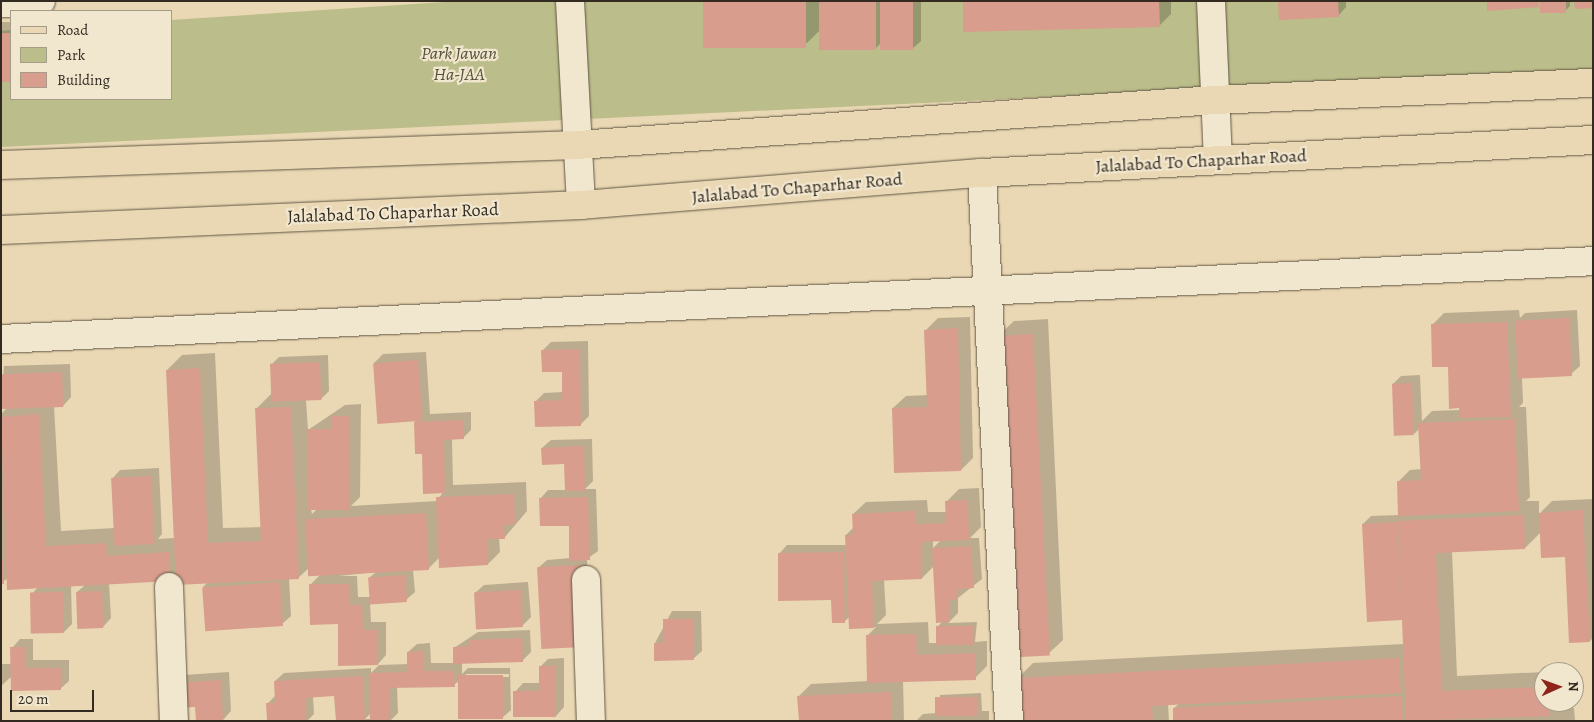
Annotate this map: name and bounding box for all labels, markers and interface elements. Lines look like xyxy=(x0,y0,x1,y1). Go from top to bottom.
legend xyxy=(10,10,172,100)
text: Road xyxy=(57,20,88,40)
park label: Park Jawan Ha-JAA xyxy=(421,43,497,86)
text: Park xyxy=(57,45,85,65)
text: Building xyxy=(57,70,110,90)
street label: Jalalabad To Chaparhar Road xyxy=(1095,145,1307,177)
street label: Jalalabad To Chaparhar Road xyxy=(691,168,903,208)
street label: Jalalabad To Chaparhar Road xyxy=(287,199,499,227)
north arrow xyxy=(1534,662,1584,712)
scale bar xyxy=(12,680,96,712)
text: N xyxy=(1564,681,1583,692)
text: 20 m xyxy=(18,689,49,709)

